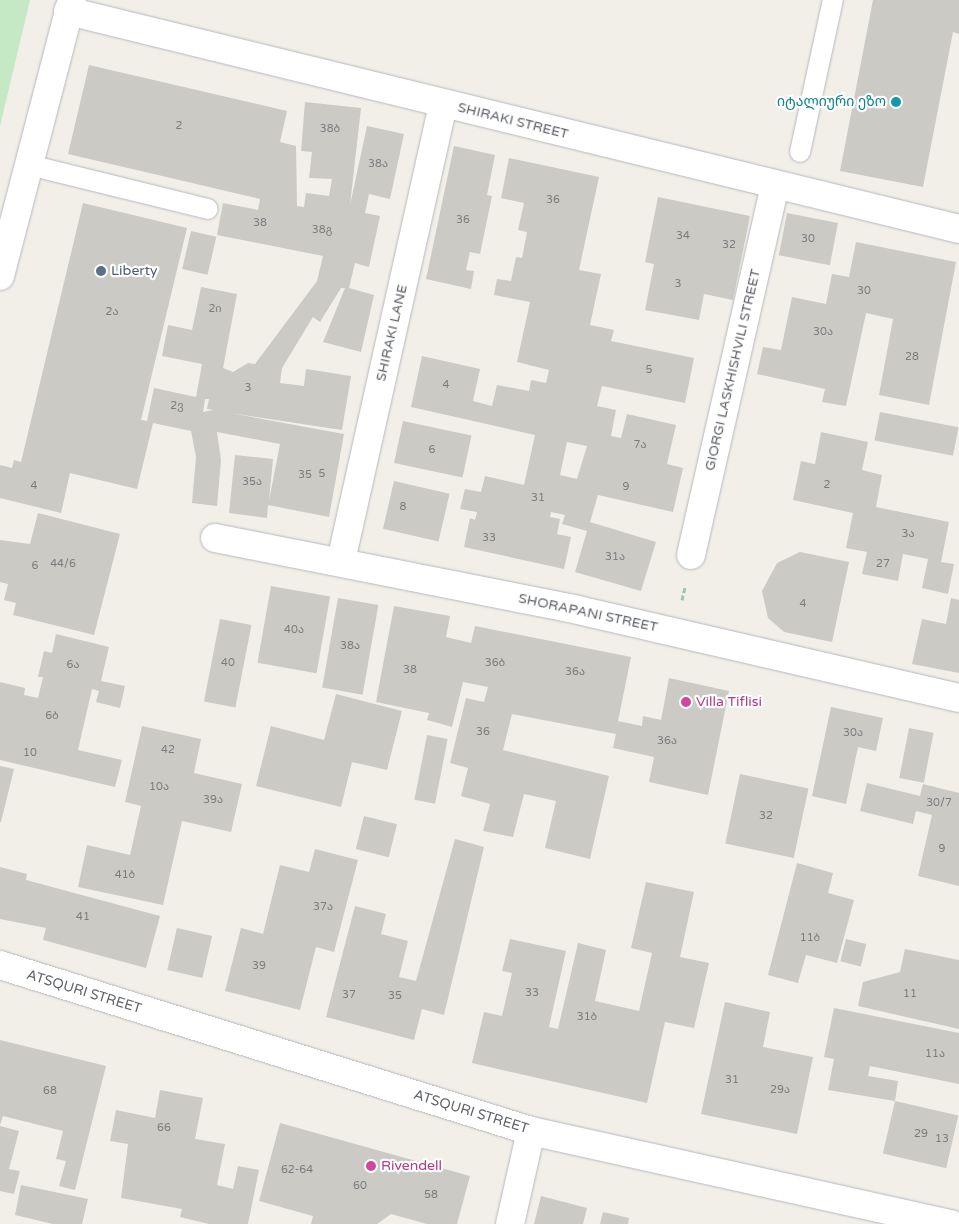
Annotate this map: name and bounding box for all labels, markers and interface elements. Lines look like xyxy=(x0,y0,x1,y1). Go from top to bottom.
place label: იტალიური ეზო xyxy=(777,94,886,110)
marker: იტალიური ეზო xyxy=(890,96,902,108)
street label: SHIRAKI STREET xyxy=(456,99,570,143)
house number: 2 xyxy=(176,119,182,133)
house number: 38ბ xyxy=(320,122,340,136)
house number: 38ა xyxy=(368,157,388,171)
house number: 36 xyxy=(546,193,560,207)
house number: 36 xyxy=(456,213,470,227)
house number: 38 xyxy=(253,216,267,230)
house number: 38გ xyxy=(312,223,332,237)
house number: 34 xyxy=(676,229,690,243)
house number: 30 xyxy=(801,232,815,246)
house number: 32 xyxy=(722,238,736,252)
place label: Liberty xyxy=(111,263,157,279)
marker: Liberty xyxy=(95,265,107,277)
street label: GIORGI LASKHISHVILI STREET xyxy=(702,267,764,473)
house number: 3 xyxy=(675,277,681,291)
street label: SHIRAKI LANE xyxy=(373,283,411,383)
house number: 30 xyxy=(857,284,871,298)
house number: 2ი xyxy=(208,302,222,316)
house number: 2ა xyxy=(106,305,118,319)
house number: 30ა xyxy=(813,325,833,339)
house number: 28 xyxy=(905,350,919,364)
house number: 5 xyxy=(646,363,652,377)
house number: 4 xyxy=(443,378,449,392)
house number: 3 xyxy=(245,381,251,395)
house number: 2ვ xyxy=(170,399,184,413)
house number: 7ა xyxy=(634,438,646,452)
house number: 6 xyxy=(429,443,435,457)
house number: 5 xyxy=(319,467,325,481)
house number: 35 xyxy=(298,468,312,482)
house number: 35ა xyxy=(242,475,262,489)
house number: 2 xyxy=(824,478,830,492)
house number: 4 xyxy=(31,479,37,493)
house number: 9 xyxy=(623,480,629,494)
house number: 31 xyxy=(531,491,545,505)
house number: 8 xyxy=(400,500,406,514)
house number: 3ა xyxy=(902,527,914,541)
house number: 33 xyxy=(482,531,496,545)
house number: 31ა xyxy=(605,550,625,564)
house number: 44/6 xyxy=(50,557,76,571)
house number: 27 xyxy=(876,557,890,571)
house number: 6 xyxy=(32,559,38,573)
street label: SHORAPANI STREET xyxy=(517,590,659,636)
house number: 4 xyxy=(800,597,806,611)
house number: 40ა xyxy=(284,623,304,637)
house number: 38ა xyxy=(340,639,360,653)
house number: 40 xyxy=(221,656,235,670)
house number: 36ბ xyxy=(485,656,505,670)
house number: 6ა xyxy=(67,658,79,672)
house number: 38 xyxy=(403,663,417,677)
house number: 36ა xyxy=(565,665,585,679)
place label: Villa Tiflisi xyxy=(696,694,762,710)
marker: Villa Tiflisi xyxy=(680,696,692,708)
house number: 6ბ xyxy=(45,709,59,723)
house number: 36 xyxy=(476,725,490,739)
house number: 30ა xyxy=(843,726,863,740)
house number: 36ა xyxy=(657,734,677,748)
house number: 42 xyxy=(161,743,175,757)
house number: 10 xyxy=(23,746,37,760)
house number: 10ა xyxy=(149,780,169,794)
house number: 39ა xyxy=(203,793,223,807)
house number: 30/7 xyxy=(926,796,952,810)
house number: 32 xyxy=(759,809,773,823)
house number: 9 xyxy=(939,842,945,856)
house number: 41ბ xyxy=(115,868,135,882)
house number: 37ა xyxy=(313,900,333,914)
house number: 41 xyxy=(76,910,90,924)
house number: 11ბ xyxy=(800,931,820,945)
house number: 39 xyxy=(252,959,266,973)
street label: ATSQURI STREET xyxy=(25,967,143,1017)
house number: 33 xyxy=(525,986,539,1000)
house number: 11 xyxy=(903,987,917,1001)
house number: 37 xyxy=(342,988,356,1002)
house number: 35 xyxy=(388,989,402,1003)
house number: 31ბ xyxy=(577,1010,597,1024)
house number: 11ა xyxy=(925,1047,945,1061)
house number: 31 xyxy=(725,1073,739,1087)
house number: 29ა xyxy=(770,1083,790,1097)
house number: 68 xyxy=(43,1084,57,1098)
street label: ATSQURI STREET xyxy=(412,1087,530,1137)
house number: 66 xyxy=(157,1121,171,1135)
house number: 29 xyxy=(914,1127,928,1141)
house number: 13 xyxy=(935,1132,949,1146)
place label: Rivendell xyxy=(381,1158,442,1174)
marker: Rivendell xyxy=(365,1160,377,1172)
house number: 62-64 xyxy=(281,1163,313,1177)
house number: 60 xyxy=(353,1179,367,1193)
house number: 58 xyxy=(424,1188,438,1202)

